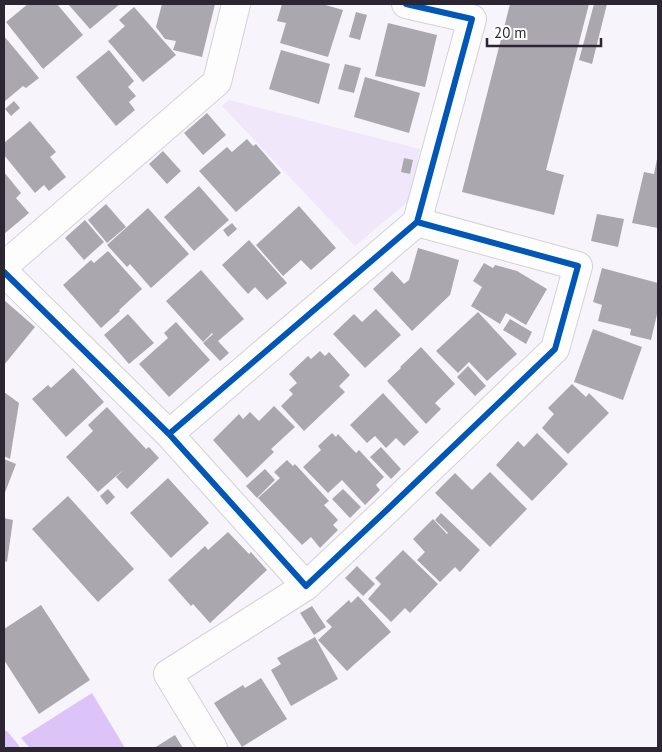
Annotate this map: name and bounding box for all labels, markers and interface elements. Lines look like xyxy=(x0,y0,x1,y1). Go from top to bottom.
scale bar xyxy=(487,15,601,47)
text: 20 m xyxy=(494,23,527,42)

